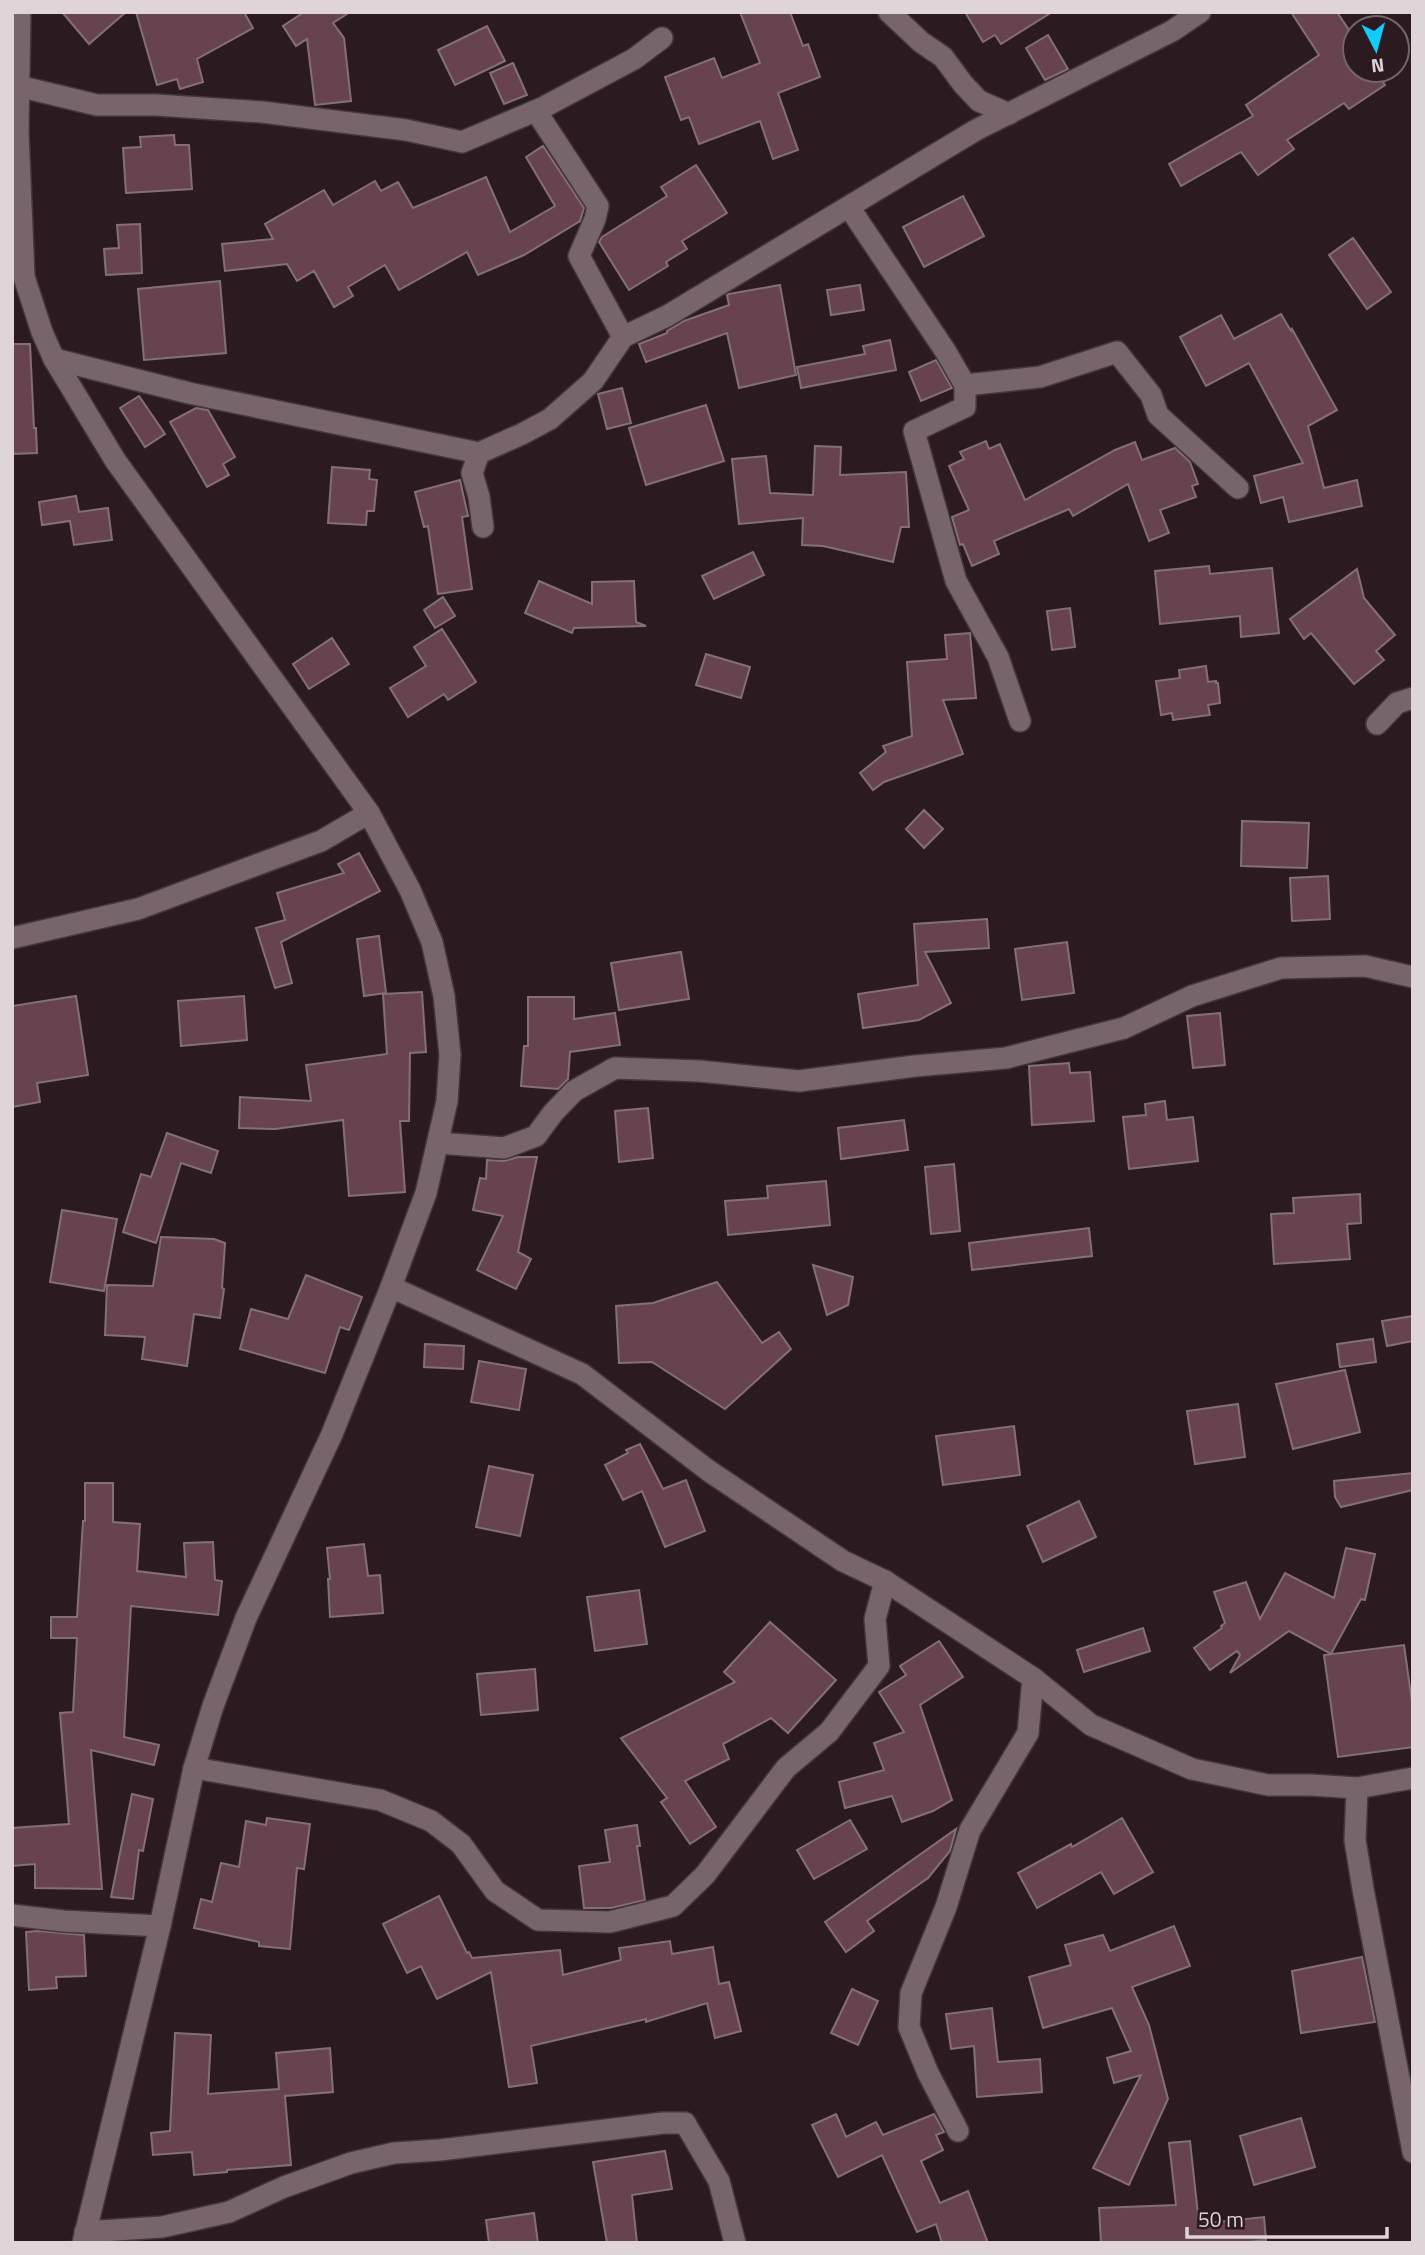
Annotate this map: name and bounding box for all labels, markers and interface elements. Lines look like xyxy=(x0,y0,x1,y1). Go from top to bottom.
north arrow xyxy=(1341,14,1411,84)
text: N xyxy=(1370,51,1386,82)
scale bar xyxy=(1187,2196,1386,2240)
text: 50 m xyxy=(1198,2203,1244,2235)

